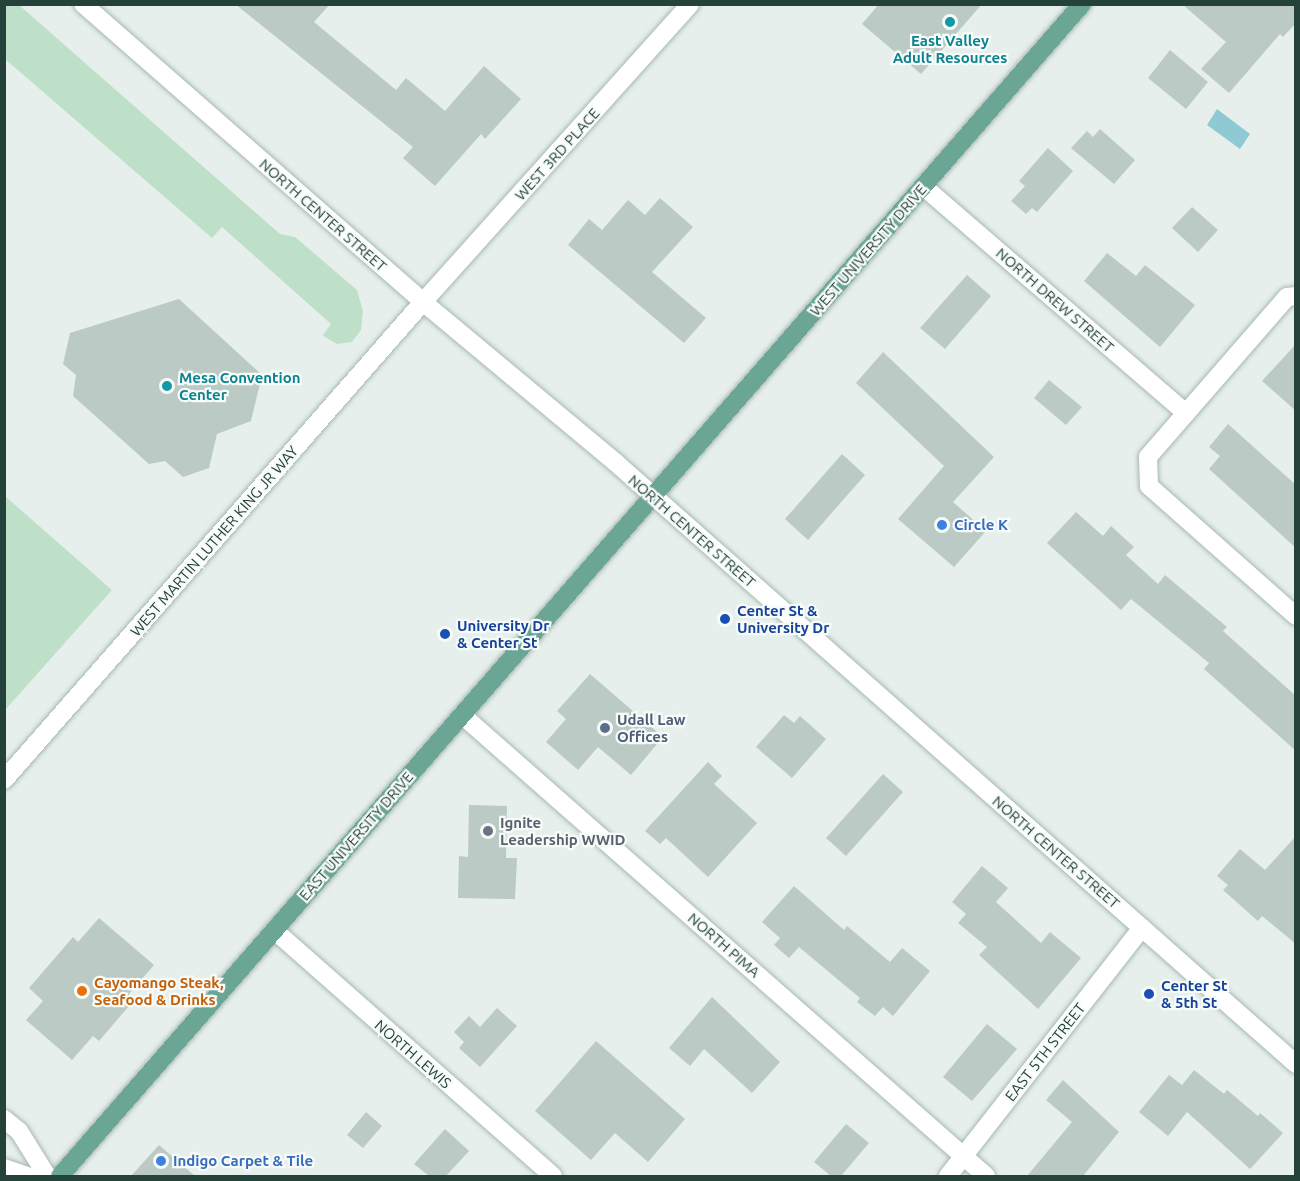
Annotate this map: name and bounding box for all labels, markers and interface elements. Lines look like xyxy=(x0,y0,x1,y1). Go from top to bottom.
marker: East Valley Adult Resources xyxy=(943,15,957,29)
place label: East Valley Adult Resources xyxy=(893,31,1007,66)
street label: WEST 3RD PLACE xyxy=(511,104,603,204)
street label: NORTH CENTER STREET xyxy=(256,155,390,275)
street label: WEST UNIVERSITY DRIVE xyxy=(806,181,930,319)
street label: NORTH DREW STREET xyxy=(992,244,1118,356)
place label: Mesa Convention Center xyxy=(179,368,301,403)
marker: Mesa Convention Center xyxy=(160,379,174,393)
street label: WEST MARTIN LUTHER KING JR WAY xyxy=(126,442,302,640)
street label: NORTH CENTER STREET xyxy=(625,471,759,591)
place label: Circle K xyxy=(954,516,1008,534)
marker: Circle K xyxy=(935,518,949,532)
place label: Center St & University Dr xyxy=(737,601,829,636)
marker: Center St & University Dr xyxy=(718,612,732,626)
place label: University Dr & Center St xyxy=(457,616,549,651)
marker: University Dr & Center St xyxy=(438,627,452,641)
place label: Udall Law Offices xyxy=(617,710,685,745)
marker: Udall Law Offices xyxy=(598,721,612,735)
street label: EAST UNIVERSITY DRIVE xyxy=(295,768,417,904)
street label: NORTH CENTER STREET xyxy=(989,792,1123,912)
place label: Ignite Leadership WWID xyxy=(500,813,625,848)
marker: Ignite Leadership WWID xyxy=(481,824,495,838)
street label: NORTH PIMA xyxy=(684,909,764,981)
place label: Cayomango Steak, Seafood & Drinks xyxy=(94,973,224,1008)
place label: Center St & 5th St xyxy=(1161,976,1227,1011)
marker: Cayomango Steak, Seafood & Drinks xyxy=(75,984,89,998)
marker: Center St & 5th St xyxy=(1142,987,1156,1001)
street label: EAST 5TH STREET xyxy=(1001,999,1089,1105)
street label: NORTH LEWIS xyxy=(371,1016,455,1092)
place label: Indigo Carpet & Tile xyxy=(173,1152,313,1170)
marker: Indigo Carpet & Tile xyxy=(154,1154,168,1168)

